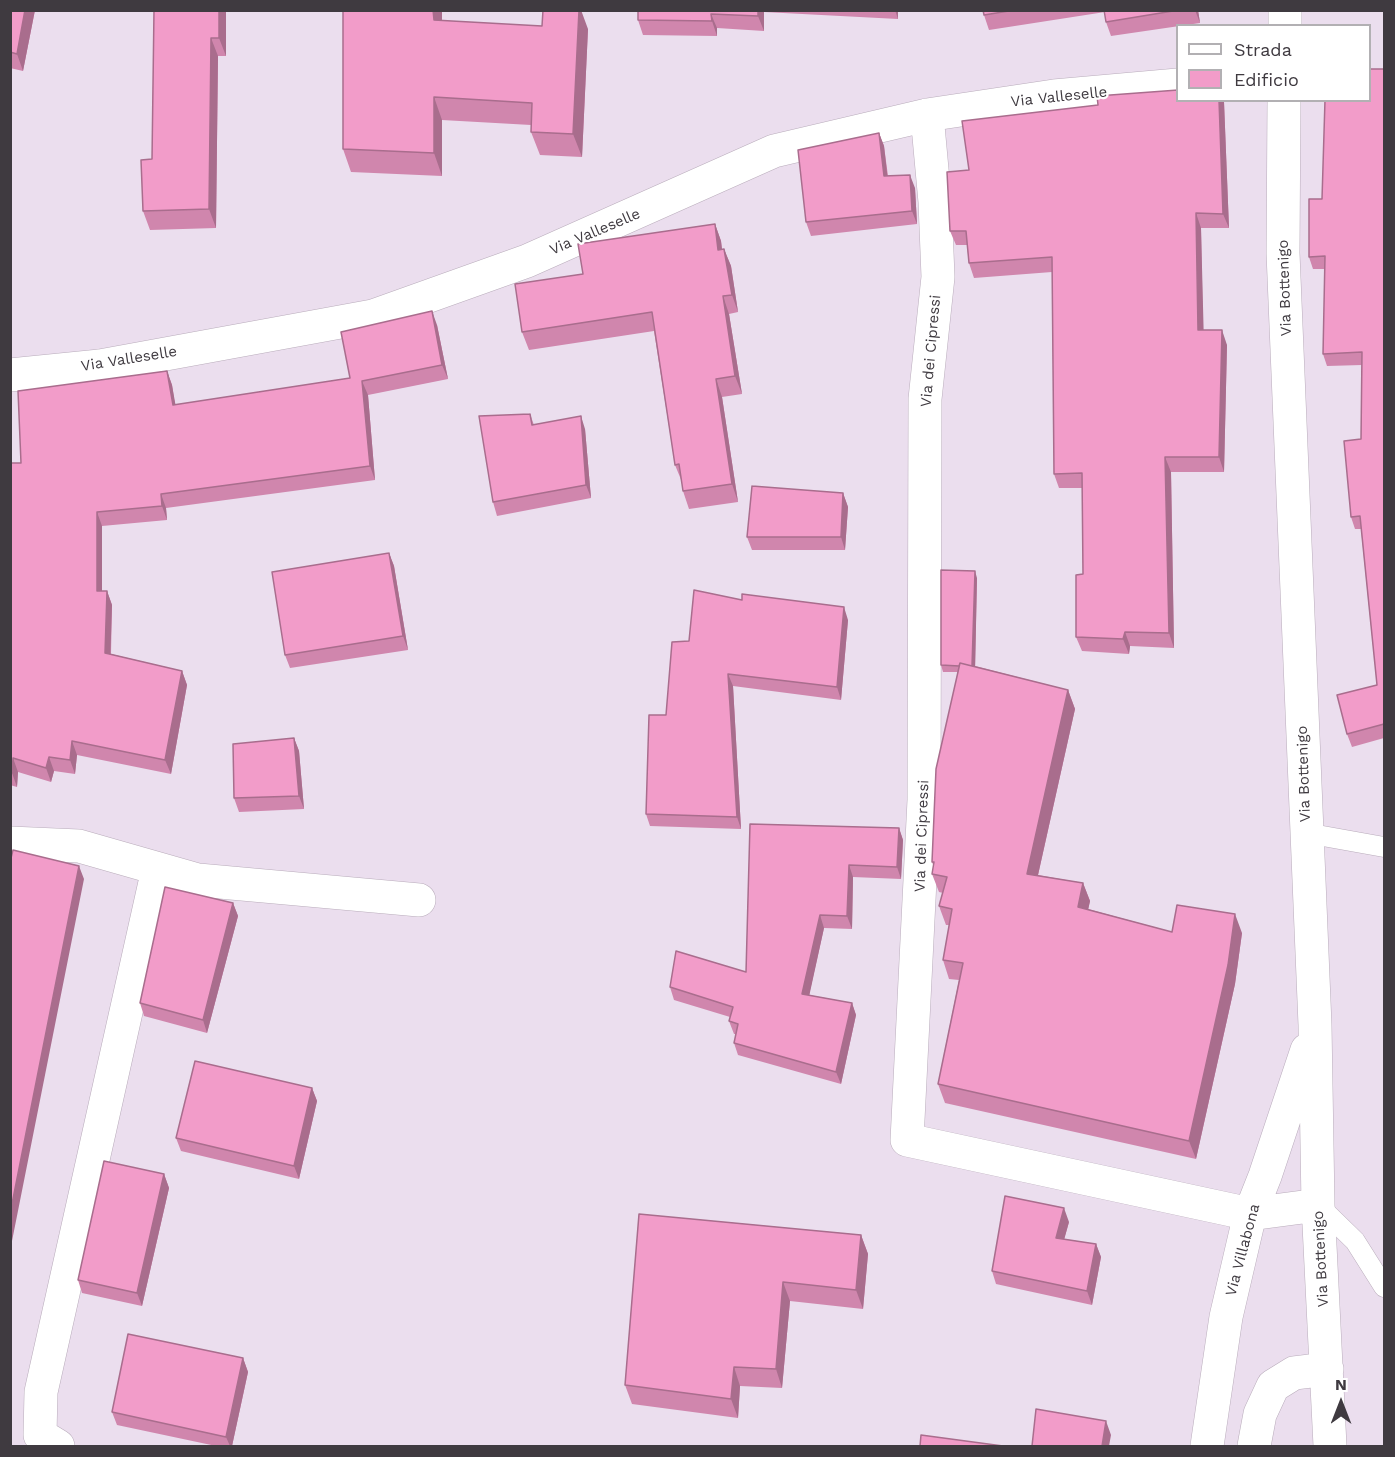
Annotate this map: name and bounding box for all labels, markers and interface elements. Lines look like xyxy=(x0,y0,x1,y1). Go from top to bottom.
legend xyxy=(1176,24,1371,102)
text: Strada xyxy=(1234,39,1292,60)
text: Edificio xyxy=(1234,69,1299,90)
street label: Via Valleselle xyxy=(1010,83,1108,111)
street label: Via Valleselle xyxy=(547,205,643,259)
street label: Via Bottenigo xyxy=(1274,239,1296,337)
street label: Via dei Cipressi xyxy=(917,294,945,408)
street label: Via Valleselle xyxy=(80,343,178,375)
street label: Via Bottenigo xyxy=(1293,725,1315,823)
street label: Via dei Cipressi xyxy=(911,779,933,893)
street label: Via Villabona xyxy=(1222,1202,1264,1298)
street label: Via Bottenigo xyxy=(1309,1210,1333,1308)
north arrow xyxy=(1311,1373,1371,1433)
text: N xyxy=(1335,1375,1347,1394)

